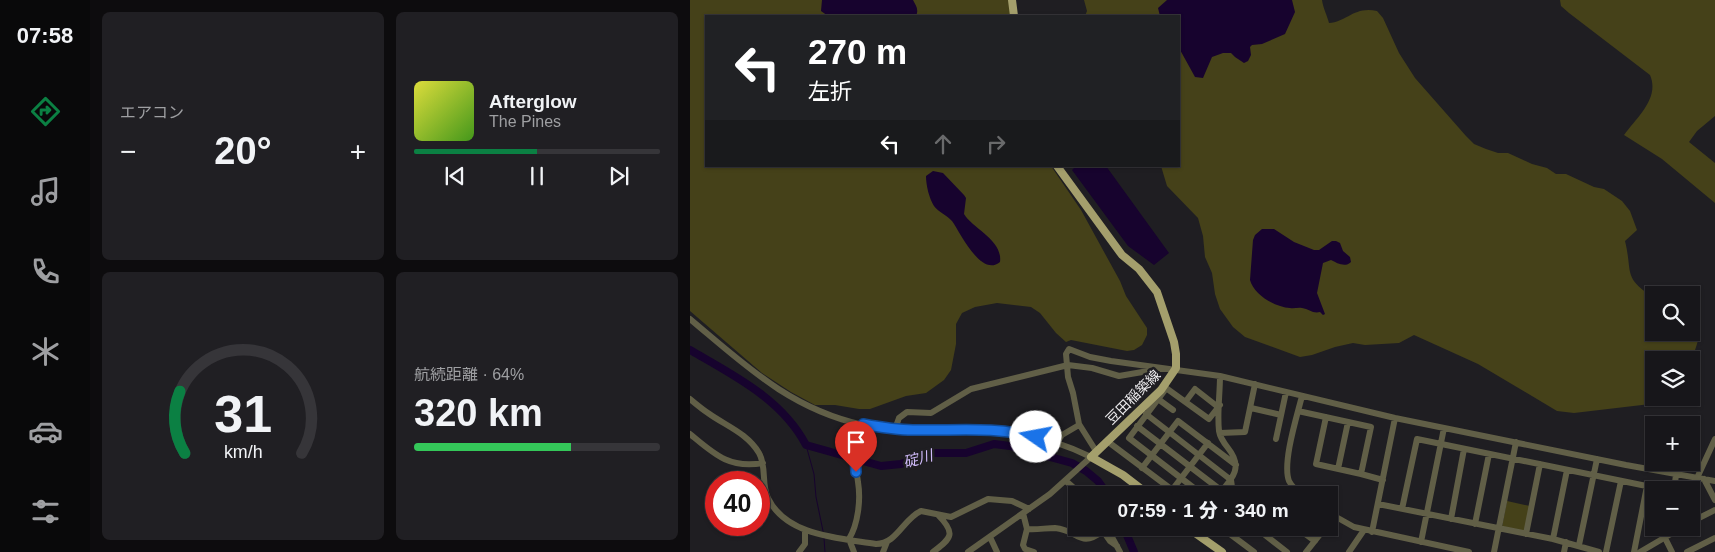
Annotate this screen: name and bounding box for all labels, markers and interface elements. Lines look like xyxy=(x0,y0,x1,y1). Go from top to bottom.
text: 07:58 xyxy=(17,23,73,48)
text: 270 m xyxy=(808,32,907,71)
icon: left xyxy=(725,35,790,100)
text: 左折 xyxy=(808,79,852,104)
text: Afterglow xyxy=(489,91,577,112)
icon: directions xyxy=(28,94,63,129)
text: エアコン xyxy=(120,104,184,121)
text: The Pines xyxy=(489,113,561,130)
text: 20° xyxy=(214,130,272,172)
icon: left xyxy=(876,130,904,158)
icon: ahead xyxy=(929,130,957,158)
icon: right xyxy=(982,130,1010,158)
text: − xyxy=(120,136,136,167)
text: + xyxy=(350,136,366,167)
icon: previous xyxy=(441,162,469,190)
icon: pause xyxy=(523,162,551,190)
icon: next xyxy=(605,162,633,190)
icon: music xyxy=(28,174,63,209)
icon: phone xyxy=(28,254,63,289)
map controls xyxy=(1645,286,1700,536)
button: search xyxy=(1645,286,1700,341)
icon: climate xyxy=(28,334,63,369)
button: layers xyxy=(1645,351,1700,406)
text: 航続距離 · 64% xyxy=(414,366,524,383)
street label: 豆田稲築線 xyxy=(1103,367,1163,427)
text: 31 xyxy=(214,385,272,443)
text: 320 km xyxy=(414,392,543,434)
position arrow xyxy=(1009,410,1061,462)
icon: car xyxy=(28,414,63,449)
button: + xyxy=(1645,416,1700,471)
pin xyxy=(835,421,877,472)
icon: arrive xyxy=(842,428,870,456)
text: km/h xyxy=(224,442,262,462)
water label: 碇川 xyxy=(901,446,936,471)
speed limit sign: 40 xyxy=(705,471,770,536)
button: − xyxy=(1645,481,1700,536)
icon: filters xyxy=(28,494,63,529)
text: 07:59 · 1 分 · 340 m xyxy=(1117,500,1289,521)

